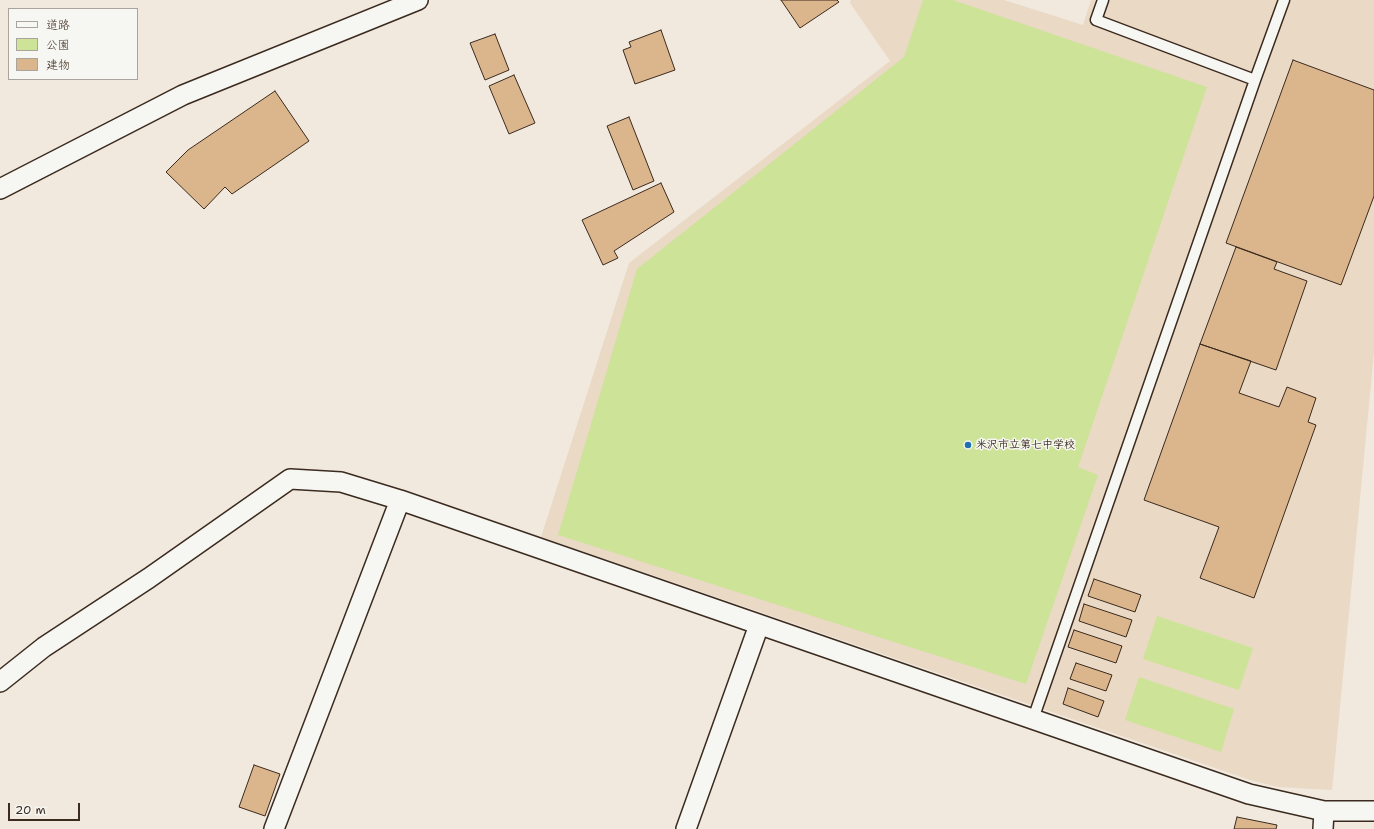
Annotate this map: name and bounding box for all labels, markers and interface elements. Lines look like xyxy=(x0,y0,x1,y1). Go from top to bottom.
legend xyxy=(8,8,138,80)
text: 道路 xyxy=(46,17,70,33)
text: 公園 xyxy=(46,37,70,53)
text: 建物 xyxy=(46,57,70,73)
place label: 米沢市立第七中学校 xyxy=(976,438,1075,452)
marker: 米沢市立第七中学校 xyxy=(963,440,973,450)
scale bar xyxy=(10,795,82,821)
text: 20 m xyxy=(15,802,46,818)

